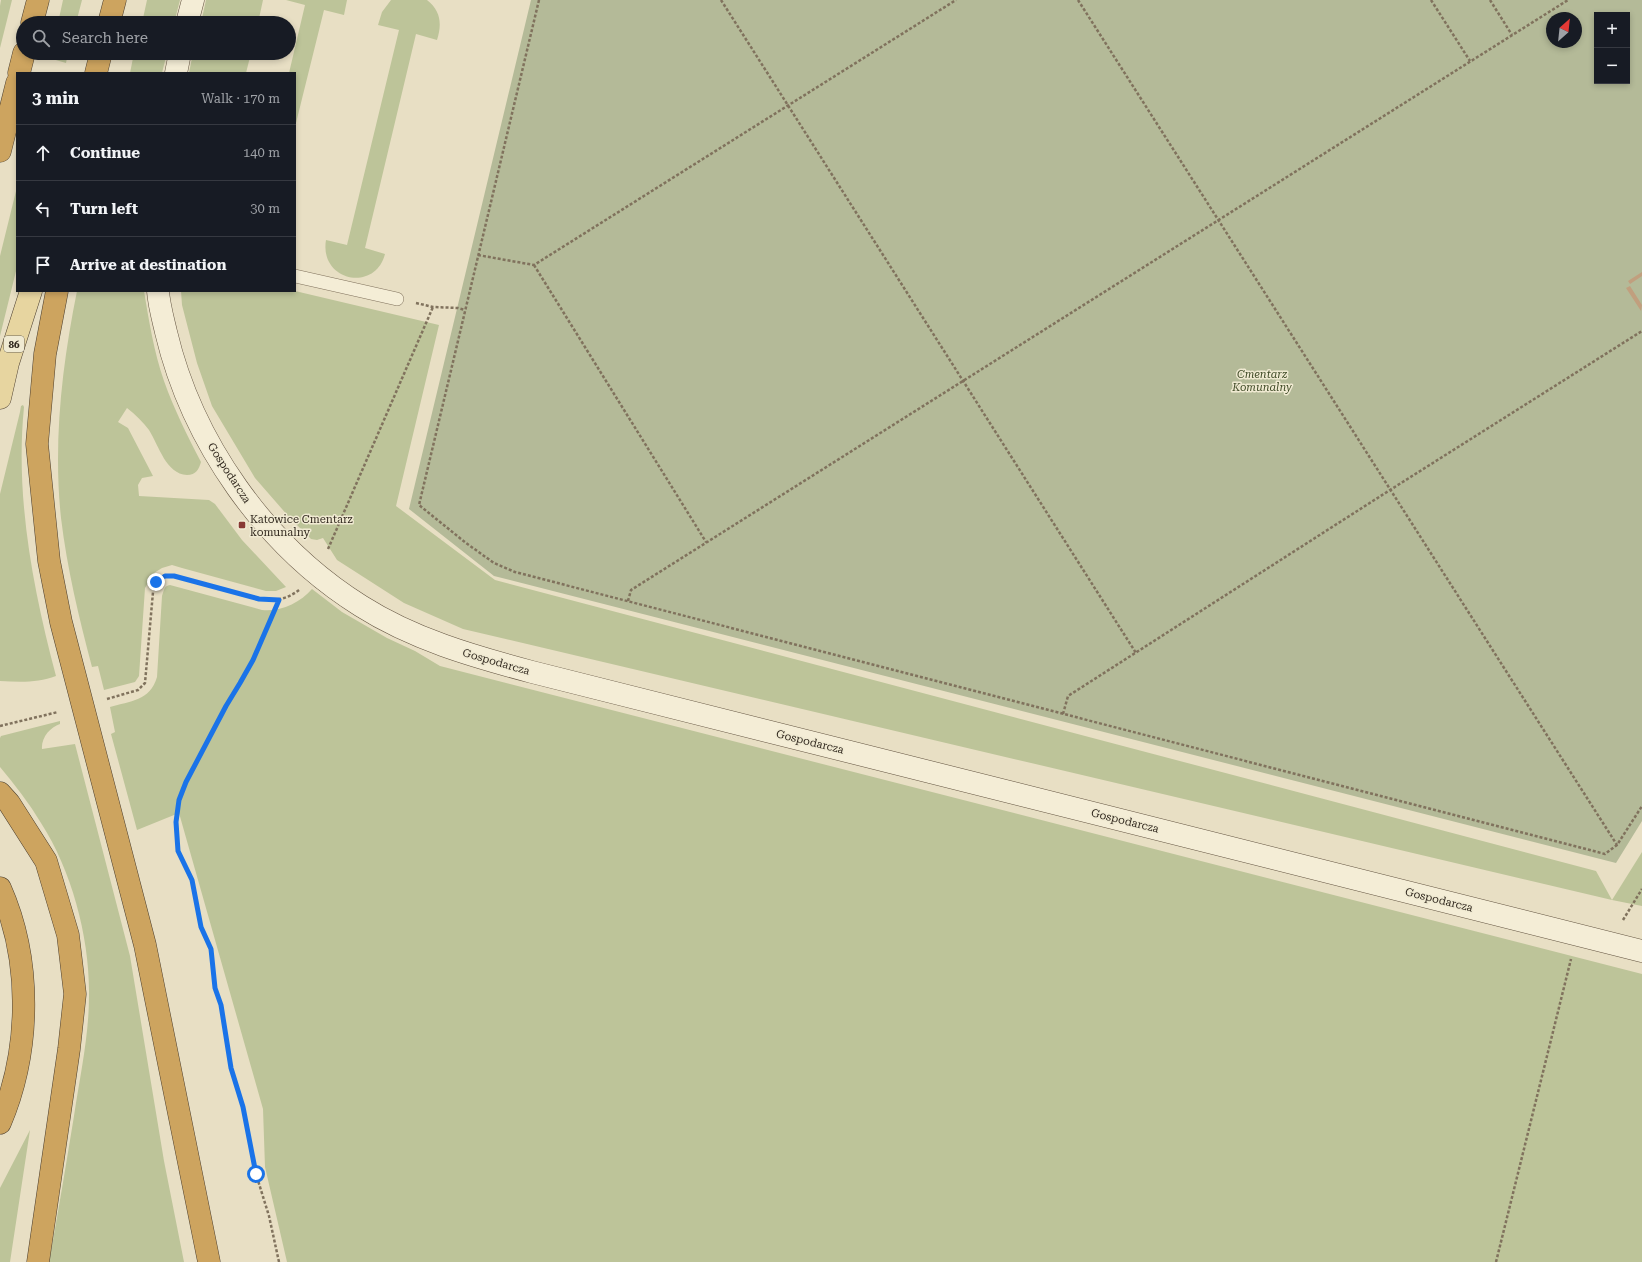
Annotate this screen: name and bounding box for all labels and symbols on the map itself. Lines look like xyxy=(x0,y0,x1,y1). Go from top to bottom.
north arrow xyxy=(1546,12,1582,48)
road number: 86 xyxy=(4,336,24,352)
park label: Cmentarz Komunalny xyxy=(1231,368,1292,394)
street label: Gospodarcza xyxy=(205,440,253,506)
place label: Katowice Cmentarz komunalny xyxy=(250,513,353,539)
marker: Katowice Cmentarz komunalny xyxy=(237,520,247,530)
route end xyxy=(147,573,165,591)
street label: Gospodarcza xyxy=(461,646,531,678)
street label: Gospodarcza xyxy=(775,727,845,757)
street label: Gospodarcza xyxy=(1090,806,1160,836)
street label: Gospodarcza xyxy=(1404,885,1474,915)
route start xyxy=(247,1165,265,1183)

